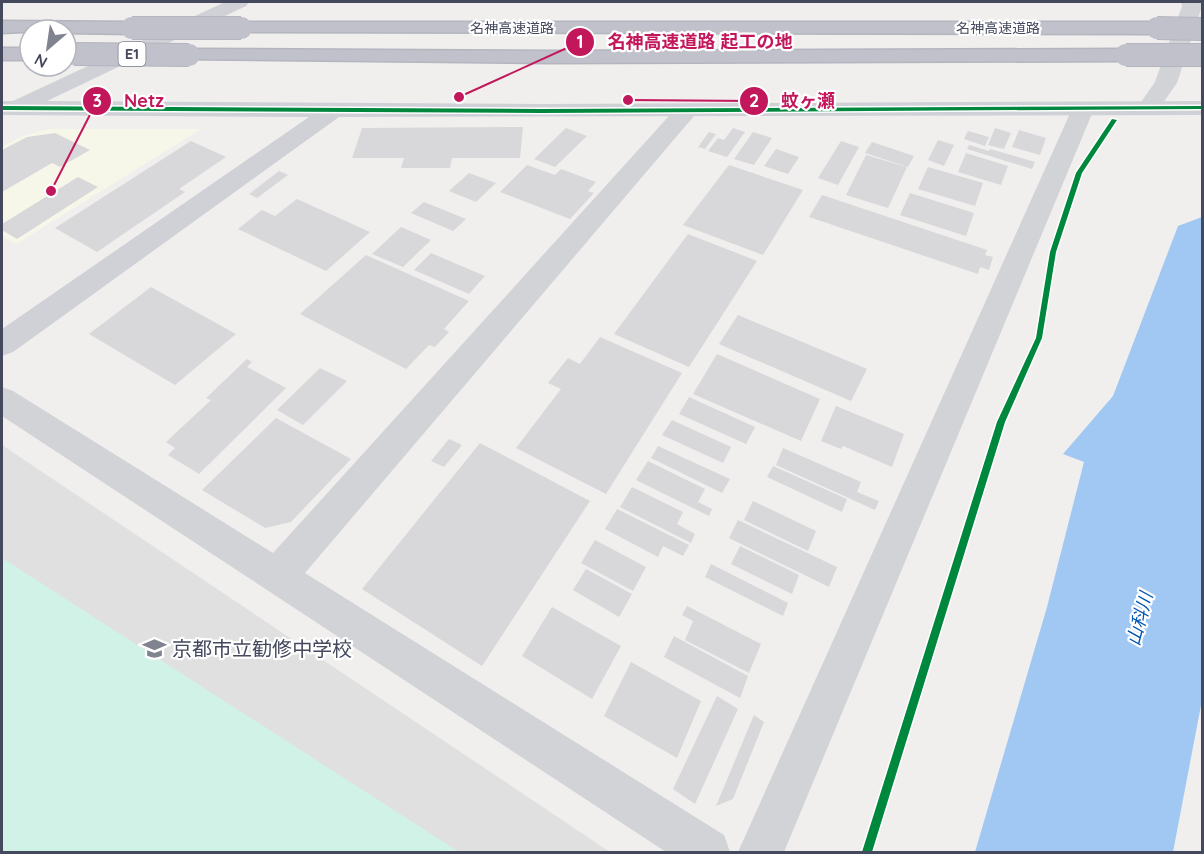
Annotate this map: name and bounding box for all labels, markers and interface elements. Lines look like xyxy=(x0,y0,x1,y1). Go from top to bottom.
north arrow xyxy=(18,18,78,78)
street label: 名神高速道路 xyxy=(470,19,554,37)
street label: 名神高速道路 xyxy=(956,19,1040,37)
callout: 名神高速道路 起工の地 xyxy=(565,24,804,60)
text: 1 xyxy=(576,30,584,53)
text: 名神高速道路 起工の地 xyxy=(607,30,793,53)
road number: E1 xyxy=(118,42,146,66)
text: N xyxy=(31,50,51,73)
callout: Netz xyxy=(82,83,176,119)
callout: 蚊ヶ瀬 xyxy=(739,83,847,119)
text: 3 xyxy=(92,89,102,112)
text: Netz xyxy=(124,89,164,112)
text: 2 xyxy=(749,89,759,112)
text: 蚊ヶ瀬 xyxy=(781,89,835,112)
water label: 山科川 xyxy=(1121,588,1158,648)
school or university icon: 京都市立勧修中学校 xyxy=(141,636,167,662)
place label: 京都市立勧修中学校 xyxy=(172,636,352,661)

